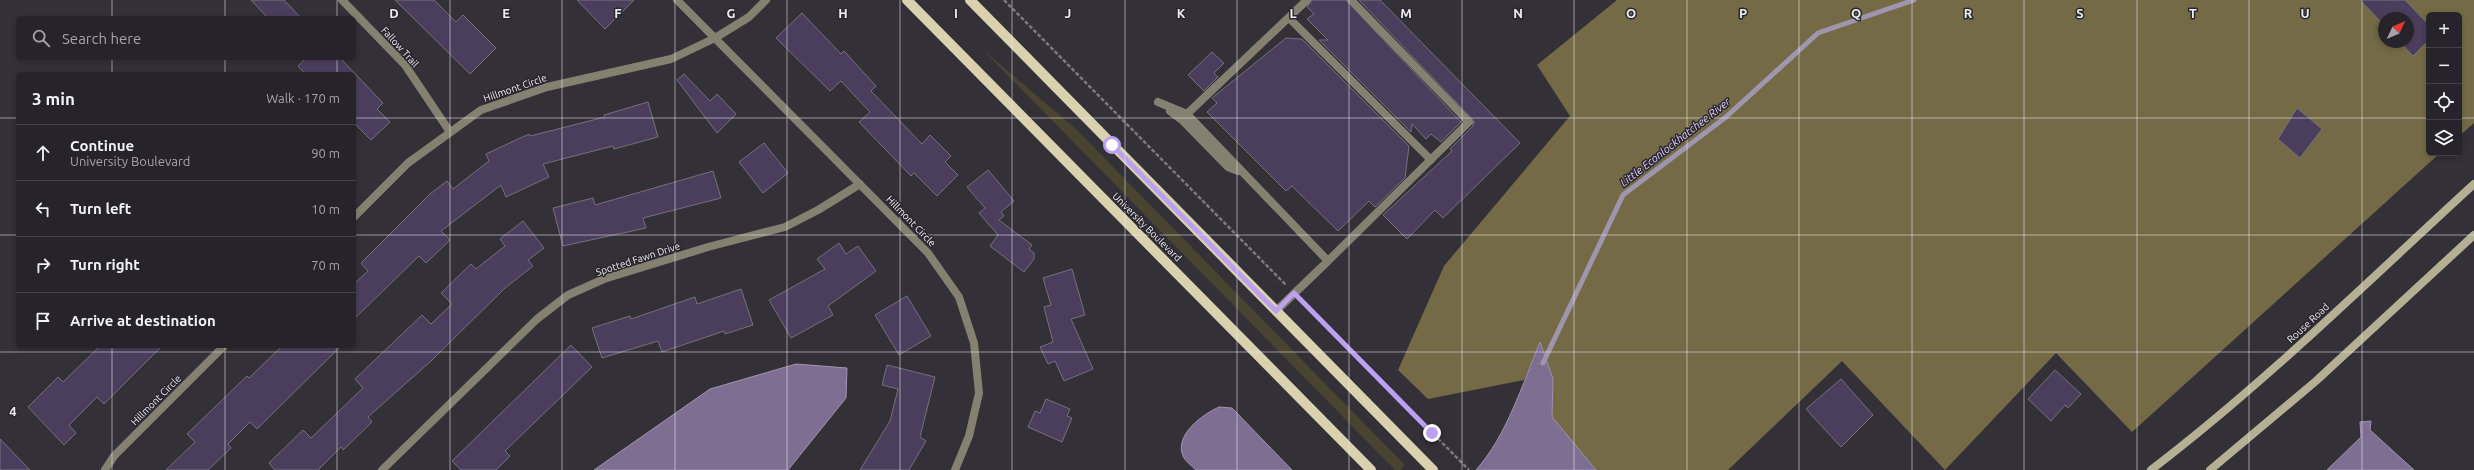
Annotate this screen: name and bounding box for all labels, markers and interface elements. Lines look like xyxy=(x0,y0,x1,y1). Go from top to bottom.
text: D xyxy=(389,6,399,20)
text: E xyxy=(502,6,510,20)
text: F xyxy=(614,6,622,20)
text: G xyxy=(727,6,736,20)
text: H xyxy=(838,6,848,20)
text: I xyxy=(954,6,958,20)
text: J xyxy=(1065,6,1071,20)
text: K xyxy=(1177,6,1186,20)
text: L xyxy=(1289,6,1297,20)
text: M xyxy=(1400,6,1412,20)
text: N xyxy=(1513,6,1523,20)
text: O xyxy=(1626,6,1636,20)
text: P xyxy=(1739,6,1747,20)
text: Q xyxy=(1851,6,1861,20)
text: R xyxy=(1964,6,1973,20)
text: S xyxy=(2076,6,2084,20)
text: T xyxy=(2189,6,2197,20)
text: U xyxy=(2300,6,2310,20)
north arrow xyxy=(2378,12,2414,48)
map controls xyxy=(2426,12,2462,156)
button: + xyxy=(2426,12,2462,48)
search box xyxy=(16,16,356,60)
street label: Fallow Trail xyxy=(379,25,421,70)
icon: search xyxy=(30,27,52,49)
text: Search here xyxy=(62,30,141,47)
button: − xyxy=(2426,48,2462,84)
street label: Hillmont Circle xyxy=(482,72,548,104)
button: locate xyxy=(2426,84,2462,120)
text: 3 min xyxy=(32,89,75,108)
text: Walk · 170 m xyxy=(266,91,340,105)
water label: Little Econlockhatchee River xyxy=(1618,95,1733,189)
button: layers xyxy=(2426,120,2462,156)
route start xyxy=(1103,136,1121,154)
text: Continue xyxy=(70,137,134,154)
icon: ahead xyxy=(32,142,54,164)
text: 90 m xyxy=(311,146,340,160)
text: University Boulevard xyxy=(70,154,190,168)
street label: University Boulevard xyxy=(1110,190,1184,264)
street label: Hillmont Circle xyxy=(884,193,938,249)
icon: left xyxy=(32,198,54,220)
text: Turn left xyxy=(70,200,131,217)
text: 10 m xyxy=(311,202,340,216)
street label: Spotted Fawn Drive xyxy=(595,240,681,278)
icon: right xyxy=(32,254,54,276)
text: Turn right xyxy=(70,256,140,273)
text: 70 m xyxy=(311,258,340,272)
street label: Rouse Road xyxy=(2285,301,2331,345)
icon: arrive xyxy=(32,310,54,332)
text: Arrive at destination xyxy=(70,312,216,329)
street label: Hillmont Circle xyxy=(129,373,183,427)
text: 4 xyxy=(9,404,17,418)
route end xyxy=(1423,424,1441,442)

